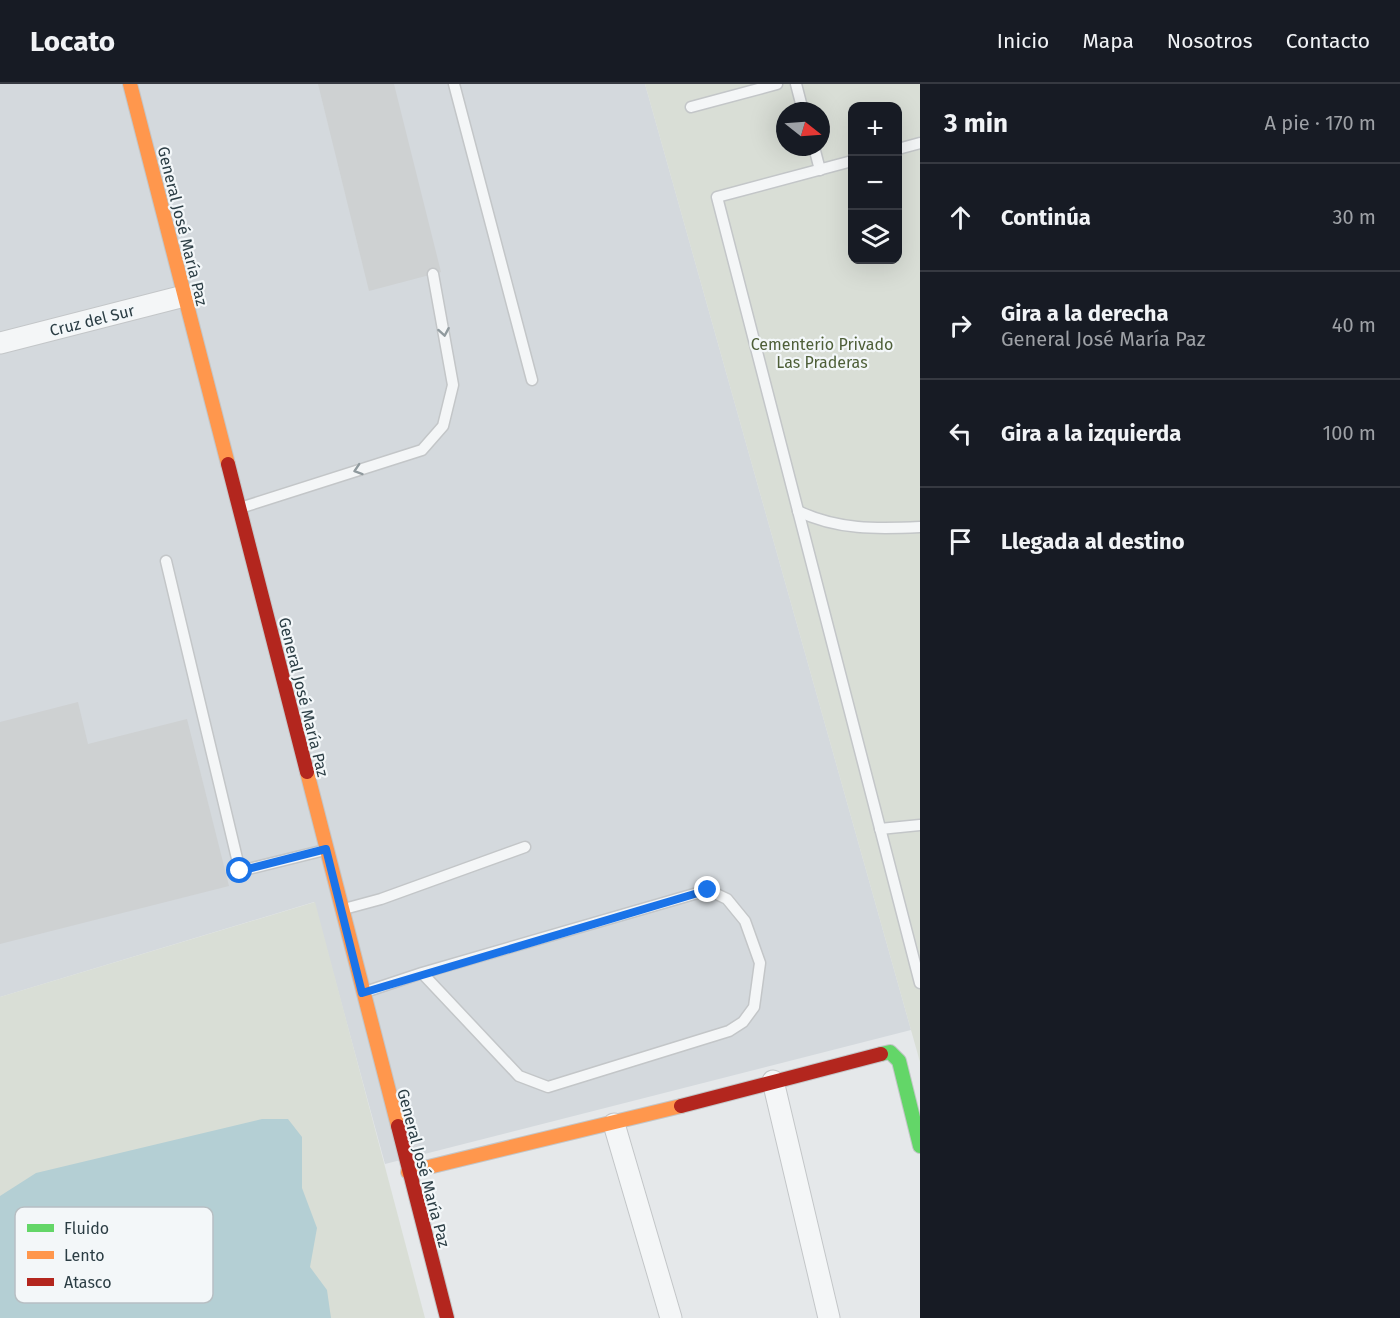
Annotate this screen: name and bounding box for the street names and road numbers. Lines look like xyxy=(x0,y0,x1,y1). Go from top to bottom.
street label: General José María Paz xyxy=(154,144,212,308)
street label: Cruz del Sur xyxy=(48,301,137,340)
street label: General José María Paz xyxy=(275,615,333,779)
street label: General José María Paz xyxy=(393,1087,454,1250)

